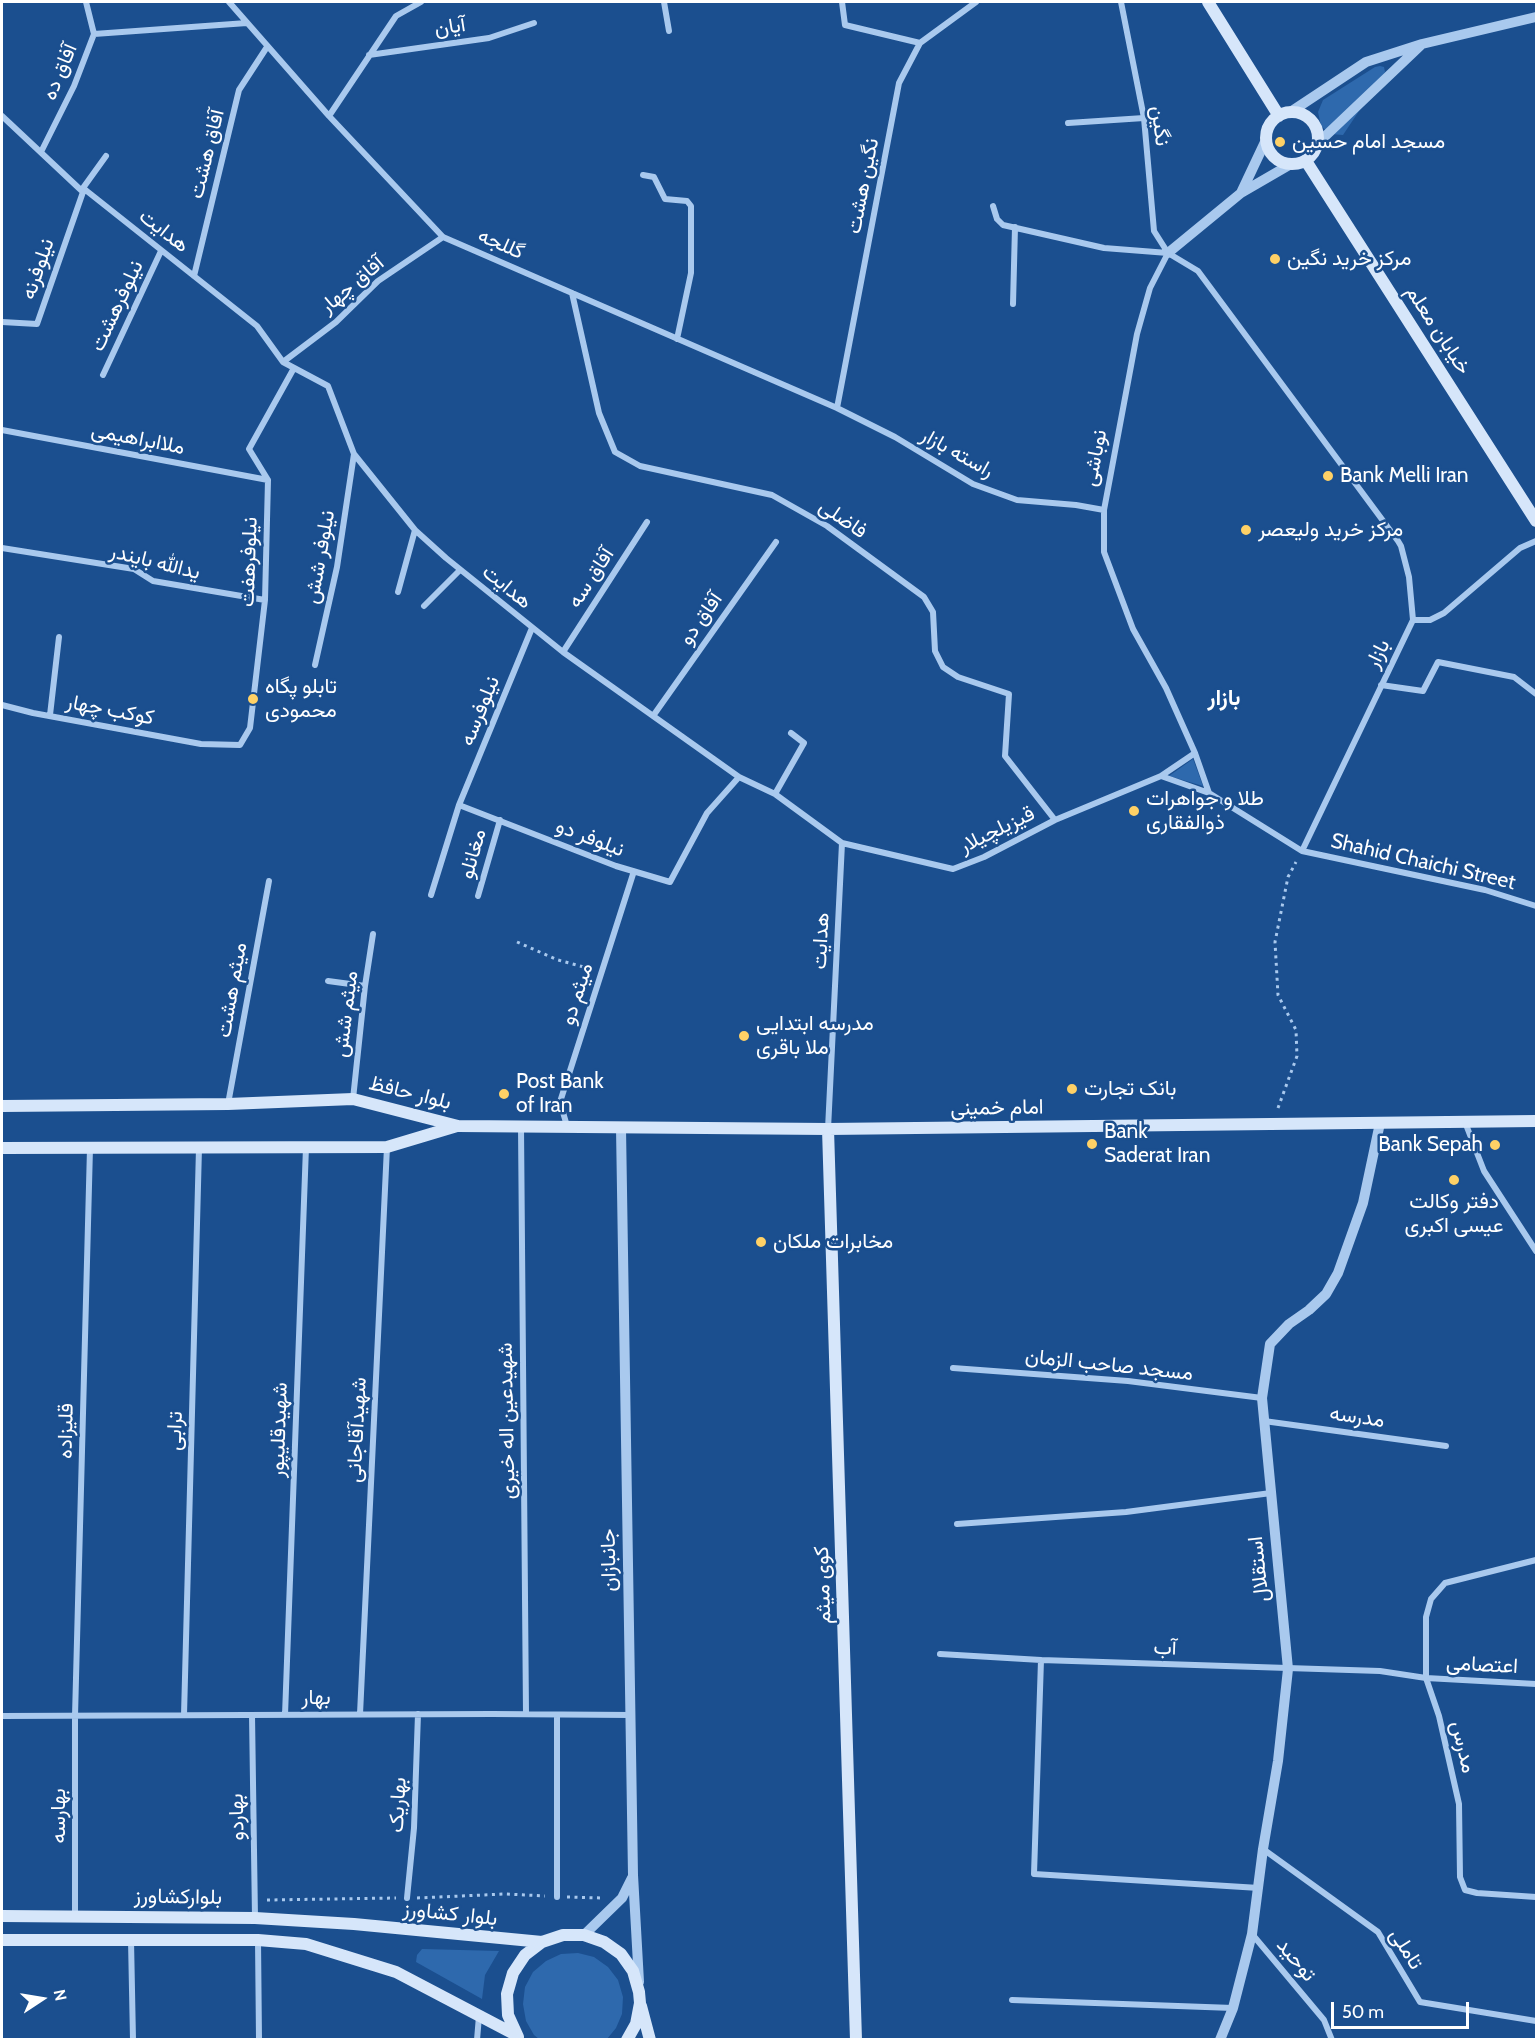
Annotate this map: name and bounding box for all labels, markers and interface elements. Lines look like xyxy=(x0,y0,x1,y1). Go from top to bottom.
street label: آیان xyxy=(433,12,467,42)
street label: آفاق ده xyxy=(37,40,83,104)
street label: نگین xyxy=(1145,105,1175,147)
street label: آفاق هشت xyxy=(184,107,230,201)
place label: مسجد امام حسین xyxy=(1292,129,1445,155)
marker: مسجد امام حسین xyxy=(1273,135,1287,149)
street label: نگین هشت xyxy=(841,136,885,236)
street label: هدایت xyxy=(134,204,194,258)
street label: گللجه xyxy=(474,223,528,265)
street label: نیلوفرنه xyxy=(16,235,60,303)
place label: مرکز خرید نگین xyxy=(1287,246,1411,272)
street label: آفاق چهار xyxy=(315,251,389,319)
marker: مرکز خرید نگین xyxy=(1268,252,1282,266)
street label: نیلوفرهشت xyxy=(85,256,149,356)
street label: خیابان معلم xyxy=(1400,281,1476,379)
street label: ملاابراهیمی xyxy=(89,418,187,460)
street label: راسته بازار xyxy=(916,423,998,483)
street label: نوباشی xyxy=(1077,428,1113,488)
place label: Bank Melli Iran xyxy=(1340,463,1469,489)
marker: Bank Melli Iran xyxy=(1321,469,1335,483)
street label: فاضلی xyxy=(814,494,872,544)
street label: نیلوفر شش xyxy=(299,508,341,606)
street label: نیلوفرهفت xyxy=(235,516,263,608)
place label: مرکز خرید ولیعصر xyxy=(1258,517,1403,543)
marker: مرکز خرید ولیعصر xyxy=(1239,523,1253,537)
street label: یدالله بایندر xyxy=(107,539,203,585)
street label: آفاق سه xyxy=(562,543,620,613)
street label: هدایت xyxy=(477,559,537,615)
street label: آفاق دو xyxy=(674,588,728,650)
street label: بازار xyxy=(1360,635,1396,673)
street label: نیلوفرسه xyxy=(455,672,505,750)
place label: تابلو پگاه محمودی xyxy=(265,674,337,724)
district label: بازار xyxy=(1208,686,1240,712)
street label: کوکب چهار xyxy=(64,689,156,731)
marker: تابلو پگاه محمودی xyxy=(246,692,260,706)
place label: طلا و جواهرات ذوالفقاری xyxy=(1146,786,1264,836)
street label: قیزیلچیلار xyxy=(955,801,1039,859)
marker: طلا و جواهرات ذوالفقاری xyxy=(1127,804,1141,818)
street label: نیلوفر دو xyxy=(552,813,628,863)
street label: مغانلو xyxy=(454,826,492,882)
street label: Shahid Chaichi Street xyxy=(1328,828,1518,896)
street label: هدایت xyxy=(807,912,835,970)
street label: میثم هشت xyxy=(211,940,253,1040)
street label: میثم دو xyxy=(555,960,599,1028)
street label: میثم شش xyxy=(328,969,364,1059)
place label: مدرسه ابتدایی ملا باقری xyxy=(756,1011,874,1061)
marker: مدرسه ابتدایی ملا باقری xyxy=(737,1029,751,1043)
place label: Post Bank of Iran xyxy=(516,1069,604,1119)
street label: بلوار حافظ xyxy=(366,1071,454,1115)
place label: بانک تجارت xyxy=(1084,1076,1176,1102)
marker: بانک تجارت xyxy=(1065,1082,1079,1096)
marker: Post Bank of Iran xyxy=(497,1087,511,1101)
street label: امام خمینی xyxy=(950,1095,1044,1121)
place label: Bank Saderat Iran xyxy=(1104,1119,1210,1169)
place label: Bank Sepah xyxy=(1378,1132,1483,1158)
marker: Bank Saderat Iran xyxy=(1085,1137,1099,1151)
marker: Bank Sepah xyxy=(1488,1138,1502,1152)
marker: دفتر وکالت عیسی اکبری xyxy=(1447,1173,1461,1187)
place label: دفتر وکالت عیسی اکبری xyxy=(1404,1189,1504,1239)
place label: مخابرات ملکان xyxy=(773,1229,893,1255)
marker: مخابرات ملکان xyxy=(754,1235,768,1249)
street label: شهیدعین اله خیری xyxy=(493,1342,521,1500)
street label: مسجد صاحب الزمان xyxy=(1024,1344,1194,1386)
street label: شهیدآقاجانی xyxy=(342,1377,372,1483)
street label: شهیدقلیپور xyxy=(265,1382,293,1478)
street label: مدرسه xyxy=(1328,1401,1386,1433)
street label: قلیزاده xyxy=(53,1403,79,1459)
street label: ترابی xyxy=(162,1411,188,1451)
street label: جانبازان xyxy=(596,1528,622,1592)
street label: استقلال xyxy=(1243,1535,1275,1603)
street label: کوی میثم xyxy=(809,1546,837,1624)
street label: آب xyxy=(1153,1635,1177,1661)
street label: اعتصامی xyxy=(1445,1651,1519,1679)
street label: بهار xyxy=(301,1685,331,1711)
street label: مدرس xyxy=(1445,1718,1481,1776)
street label: بهاریک xyxy=(384,1777,412,1833)
street label: بهارسه xyxy=(46,1788,72,1844)
street label: بهاردو xyxy=(224,1793,250,1841)
street label: بلوارکشاورز xyxy=(134,1884,222,1910)
street label: بلوار کشاورز xyxy=(401,1897,499,1931)
street label: تاملی xyxy=(1384,1924,1428,1974)
street label: توحید xyxy=(1271,1933,1321,1987)
north arrow xyxy=(12,1969,72,2029)
text: N xyxy=(50,1988,71,2003)
scale bar xyxy=(1334,1990,1472,2028)
text: 50 m xyxy=(1342,2001,1384,2023)

